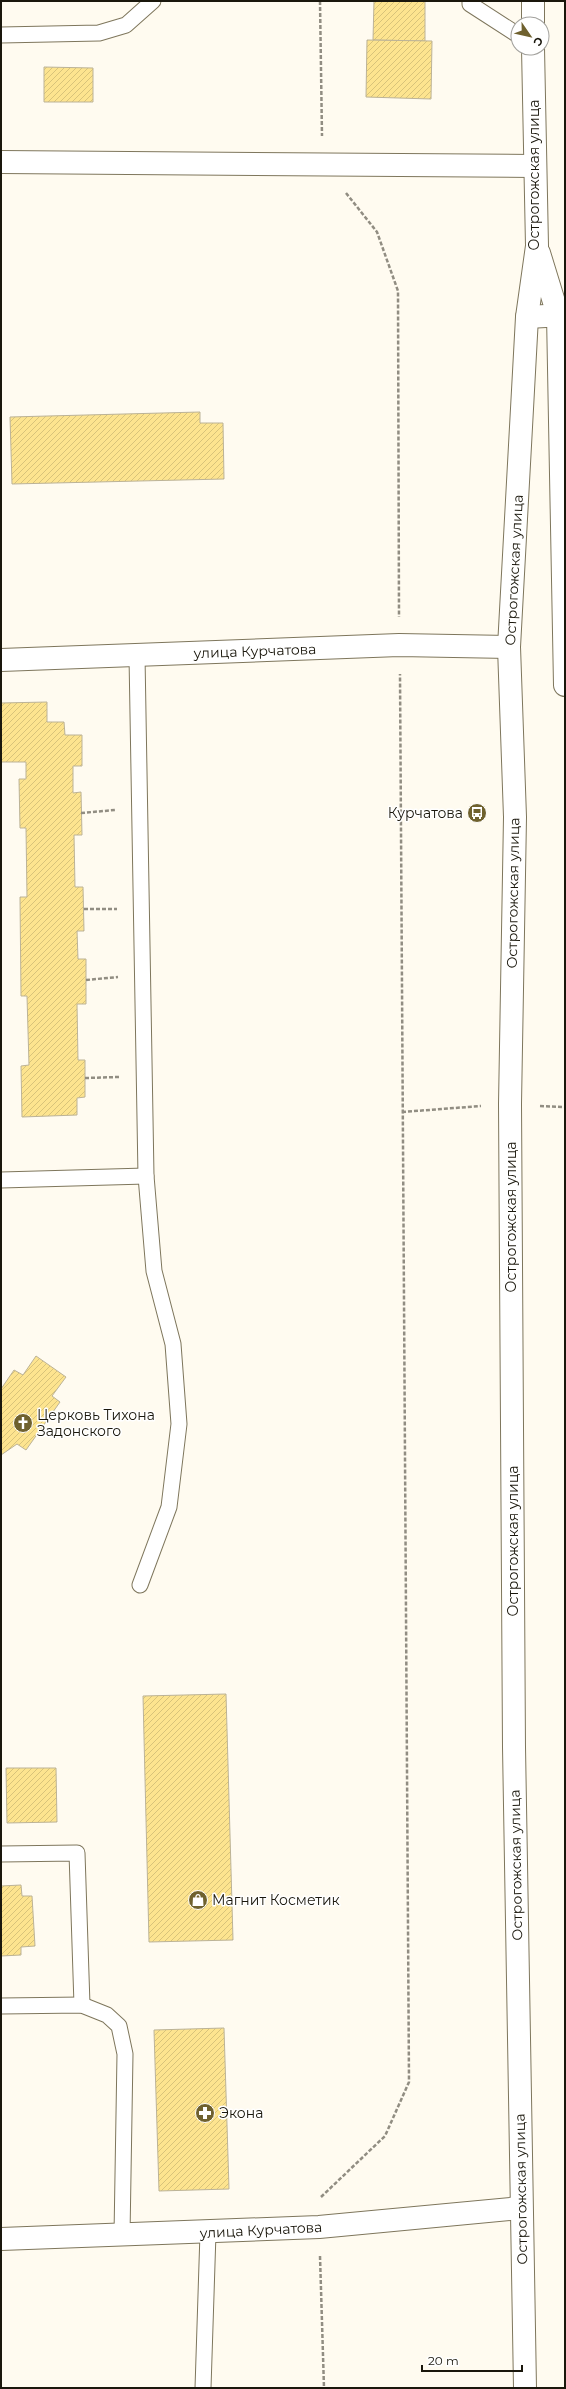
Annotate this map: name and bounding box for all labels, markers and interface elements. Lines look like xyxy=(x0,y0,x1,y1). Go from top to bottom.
north arrow xyxy=(510,16,550,56)
text: С xyxy=(530,34,546,49)
street label: Острогожская улица xyxy=(525,100,543,251)
street label: Острогожская улица xyxy=(501,494,527,646)
street label: улица Курчатова xyxy=(192,640,317,662)
bus stop icon: Курчатова xyxy=(466,802,488,824)
place label: Курчатова xyxy=(388,804,463,822)
street label: Острогожская улица xyxy=(503,817,523,969)
street label: Острогожская улица xyxy=(502,1142,520,1293)
place label: Церковь Тихона Задонского xyxy=(37,1406,155,1440)
church icon: Церковь Тихона Задонского xyxy=(12,1412,34,1434)
street label: Острогожская улица xyxy=(504,1466,522,1617)
street label: Острогожская улица xyxy=(506,1789,526,1941)
shop icon: Магнит Косметик xyxy=(187,1889,209,1911)
place label: Магнит Косметик xyxy=(212,1891,340,1909)
pharmacy icon: Экона xyxy=(194,2102,216,2124)
place label: Экона xyxy=(219,2104,263,2122)
street label: Острогожская улица xyxy=(511,2113,531,2265)
street label: улица Курчатова xyxy=(198,2218,323,2242)
scale bar xyxy=(422,2347,522,2373)
text: 20 m xyxy=(428,2353,459,2368)

